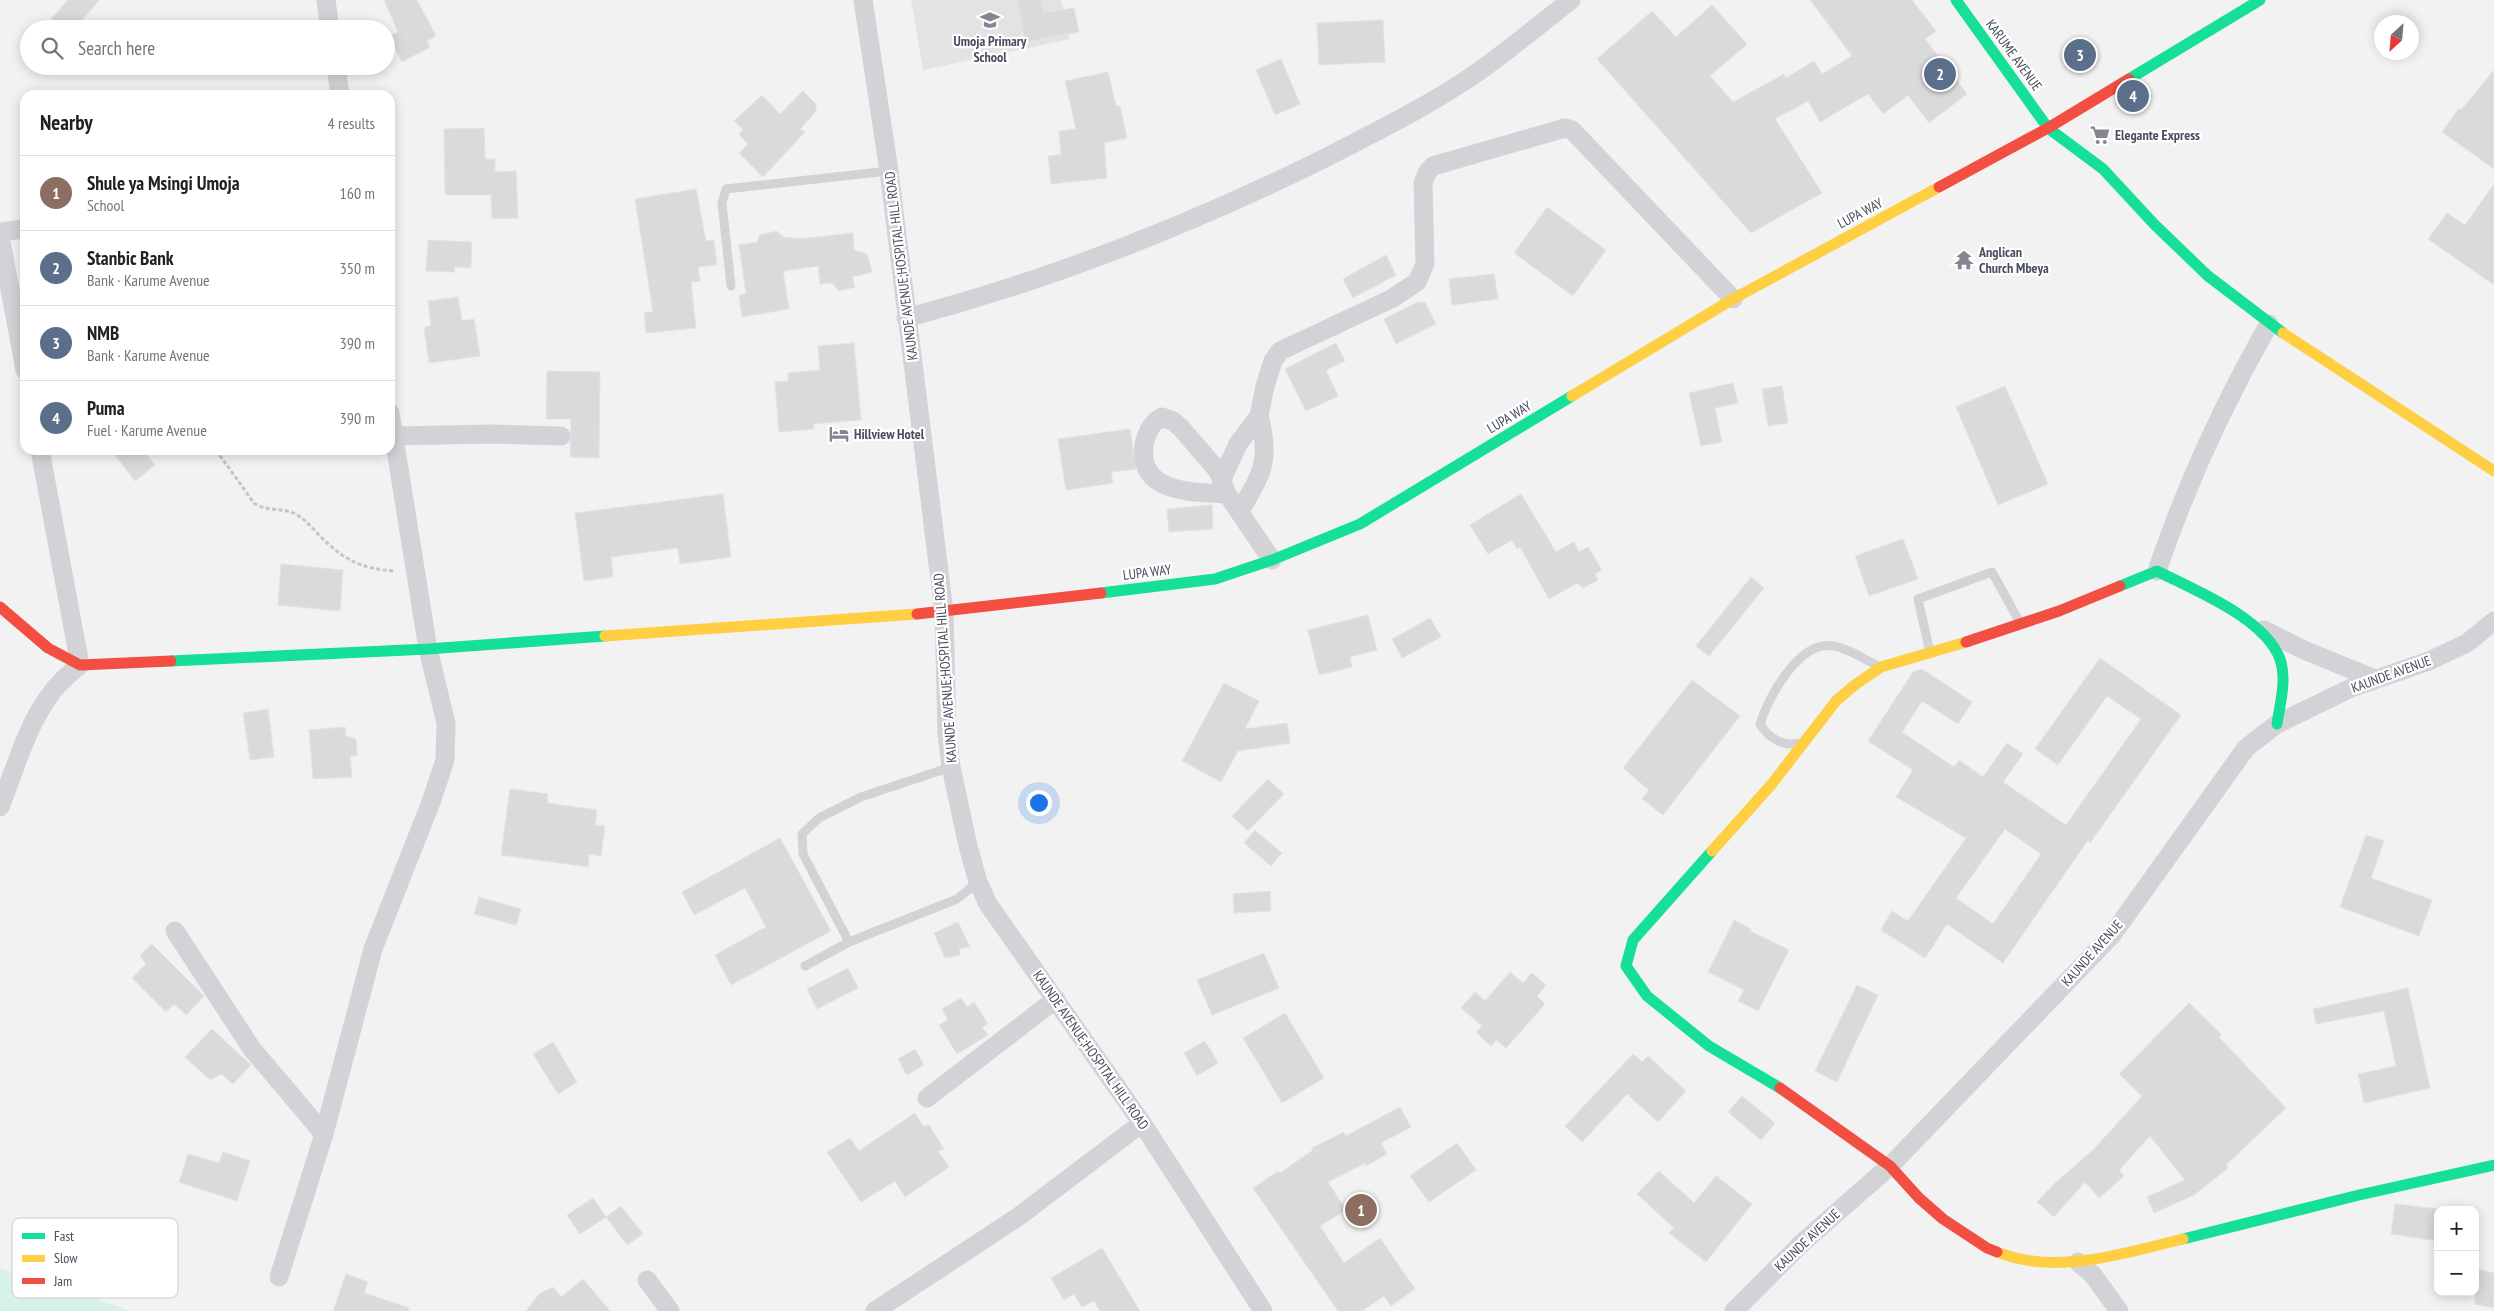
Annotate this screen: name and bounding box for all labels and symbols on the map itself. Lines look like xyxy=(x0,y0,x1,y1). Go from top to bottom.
school or university icon: Umoja Primary School xyxy=(979,9,1001,31)
north arrow xyxy=(2374,15,2419,60)
street label: KARUME AVENUE xyxy=(1982,16,2046,94)
place label: Umoja Primary School xyxy=(954,32,1027,66)
pin: 3 xyxy=(2064,36,2096,74)
pin: 2 xyxy=(1924,55,1956,93)
pin: 4 xyxy=(2117,77,2149,115)
supermarket icon: Elegante Express xyxy=(2089,124,2111,146)
place label: Elegante Express xyxy=(2115,126,2200,144)
street label: KAUNDE AVENUE;HOSPITAL HILL ROAD xyxy=(880,171,922,361)
street label: LUPA WAY xyxy=(1834,193,1886,232)
place label: Anglican Church Mbeya xyxy=(1978,243,2049,277)
temple icon: Anglican Church Mbeya xyxy=(1953,249,1975,271)
street label: LUPA WAY xyxy=(1483,396,1535,437)
hotel icon: Hillview Hotel xyxy=(828,423,850,445)
place label: Hillview Hotel xyxy=(854,425,925,443)
street label: LUPA WAY xyxy=(1122,560,1173,584)
street label: KAUNDE AVENUE;HOSPITAL HILL ROAD xyxy=(929,573,961,763)
street label: KAUNDE AVENUE xyxy=(2349,651,2433,697)
your location xyxy=(1026,790,1052,816)
street label: KAUNDE AVENUE xyxy=(2057,916,2127,990)
street label: KAUNDE AVENUE;HOSPITAL HILL ROAD xyxy=(1029,967,1153,1133)
pin: 1 xyxy=(1345,1191,1377,1229)
street label: KAUNDE AVENUE xyxy=(1770,1205,1844,1275)
legend xyxy=(12,1218,178,1298)
text: Fast xyxy=(54,1227,74,1245)
text: Slow xyxy=(54,1249,78,1267)
text: Jam xyxy=(53,1272,72,1290)

